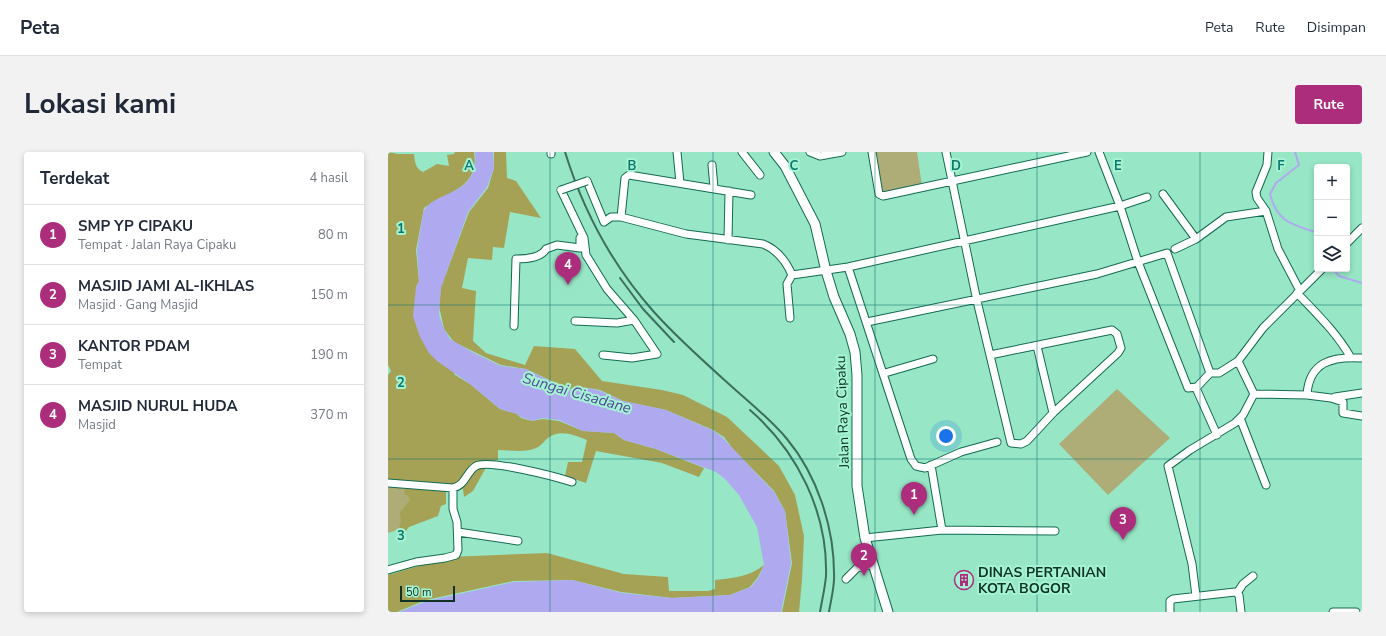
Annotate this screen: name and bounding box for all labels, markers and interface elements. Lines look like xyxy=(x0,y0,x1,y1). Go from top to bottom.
text: Peta xyxy=(20,15,60,41)
text: Peta xyxy=(1205,18,1233,37)
text: Rute xyxy=(1255,18,1285,37)
text: Disimpan xyxy=(1307,18,1366,37)
text: Lokasi kami xyxy=(24,85,176,123)
button: Rute xyxy=(1295,85,1362,124)
text: A xyxy=(464,157,474,175)
text: B xyxy=(628,157,637,175)
text: C xyxy=(790,157,799,175)
text: D xyxy=(951,157,961,175)
text: E xyxy=(1114,157,1122,175)
text: F xyxy=(1277,157,1285,175)
map controls xyxy=(1314,164,1350,272)
button: + xyxy=(1314,164,1350,200)
text: Terdekat xyxy=(40,167,109,190)
text: 4 hasil xyxy=(309,169,348,187)
button: − xyxy=(1314,200,1350,236)
text: SMP YP CIPAKU xyxy=(78,216,193,236)
text: 1 xyxy=(397,220,405,238)
text: 1 xyxy=(49,226,57,244)
text: 80 m xyxy=(318,226,348,244)
text: Tempat · Jalan Raya Cipaku xyxy=(78,236,236,254)
button: layers xyxy=(1314,236,1350,272)
pin: 4 xyxy=(555,252,581,285)
text: MASJID JAMI AL-IKHLAS xyxy=(78,276,254,296)
text: 2 xyxy=(49,286,57,304)
text: 150 m xyxy=(310,286,348,304)
text: Masjid · Gang Masjid xyxy=(78,296,198,314)
text: KANTOR PDAM xyxy=(78,336,190,356)
text: 3 xyxy=(49,346,57,364)
text: 190 m xyxy=(310,346,348,364)
street label: Jalan Raya Cipaku xyxy=(831,355,854,470)
text: Tempat xyxy=(78,356,122,374)
water label: Sungai Cisadane xyxy=(520,368,634,418)
text: 2 xyxy=(397,374,405,392)
text: MASJID NURUL HUDA xyxy=(78,396,238,416)
text: 4 xyxy=(49,406,57,424)
text: 370 m xyxy=(310,406,348,424)
text: Masjid xyxy=(78,416,116,434)
your location xyxy=(936,426,956,446)
pin: 1 xyxy=(901,482,927,515)
pin: 3 xyxy=(1110,507,1136,540)
text: 3 xyxy=(397,527,405,545)
pin: 2 xyxy=(851,543,877,576)
place label: DINAS PERTANIAN KOTA BOGOR xyxy=(978,563,1106,598)
building icon: DINAS PERTANIAN KOTA BOGOR xyxy=(953,569,975,591)
scale bar xyxy=(400,584,455,603)
text: 50 m xyxy=(406,585,431,600)

